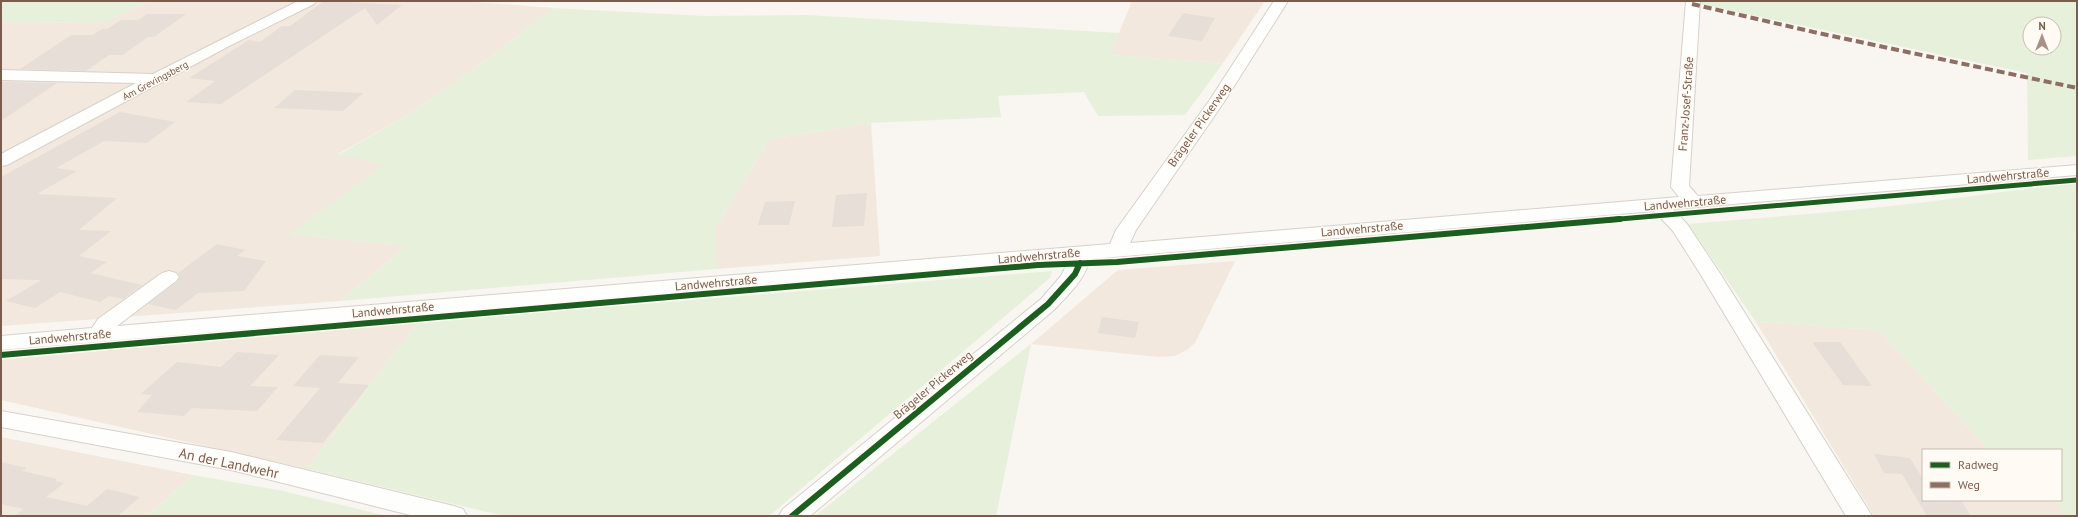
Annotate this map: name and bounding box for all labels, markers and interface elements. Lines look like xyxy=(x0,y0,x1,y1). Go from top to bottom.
north arrow xyxy=(2022,16,2062,56)
text: N xyxy=(2038,19,2046,33)
street label: Franz-Josef-Straße xyxy=(1675,56,1696,152)
street label: Am Grevingsberg xyxy=(120,58,190,103)
street label: Brägeler Pickerweg xyxy=(1164,80,1233,169)
street label: Landwehrstraße xyxy=(1966,164,2050,187)
street label: Landwehrstraße xyxy=(1643,191,1727,214)
street label: Landwehrstraße xyxy=(1320,217,1404,240)
street label: Landwehrstraße xyxy=(997,244,1081,267)
street label: Landwehrstraße xyxy=(674,271,758,294)
street label: Landwehrstraße xyxy=(351,298,435,321)
street label: Landwehrstraße xyxy=(28,325,112,348)
street label: Brägeler Pickerweg xyxy=(890,347,975,422)
street label: An der Landwehr xyxy=(177,444,281,482)
legend xyxy=(1922,449,2062,501)
text: Radweg xyxy=(1958,457,1999,472)
text: Weg xyxy=(1958,477,1980,492)

